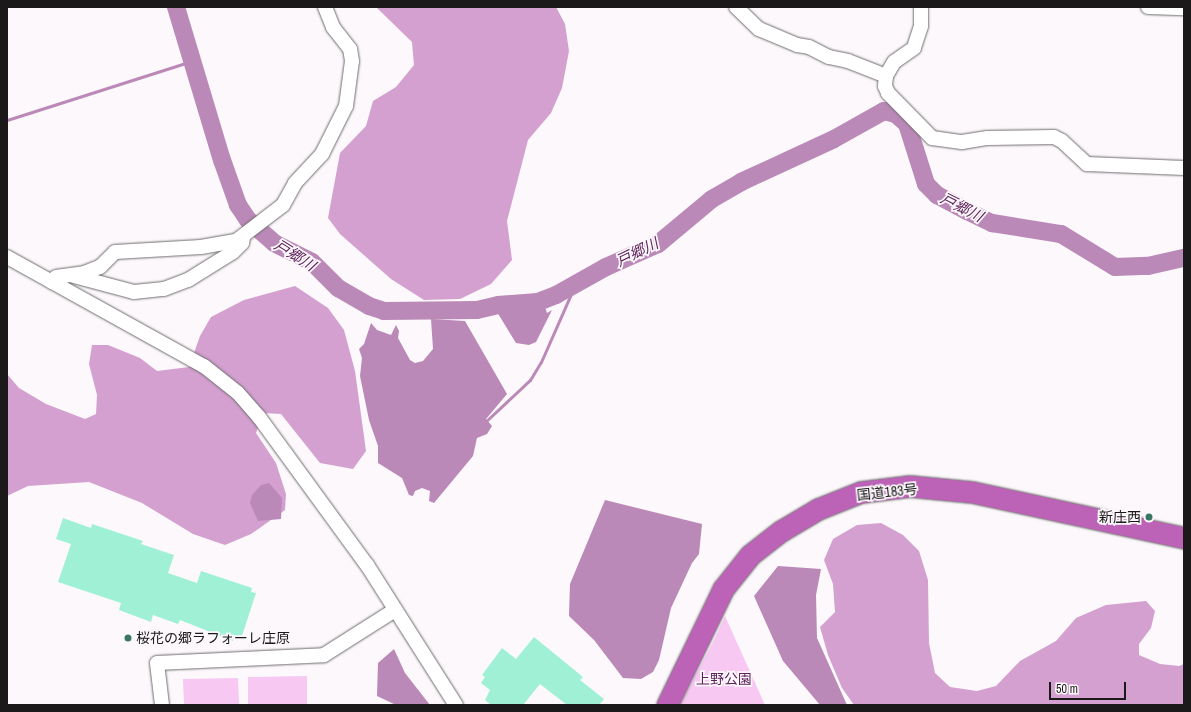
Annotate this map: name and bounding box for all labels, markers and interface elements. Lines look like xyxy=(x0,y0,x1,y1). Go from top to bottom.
water label: 戸郷川 xyxy=(938,189,986,225)
water label: 戸郷川 xyxy=(613,234,661,270)
water label: 戸郷川 xyxy=(271,235,319,275)
street label: 国道183号 xyxy=(856,480,918,504)
place label: 新庄西 xyxy=(1099,509,1141,525)
marker: 新庄西 xyxy=(1144,512,1154,522)
place label: 桜花の郷ラフォーレ庄原 xyxy=(136,630,290,646)
marker: 桜花の郷ラフォーレ庄原 xyxy=(123,633,133,643)
park label: 上野公園 xyxy=(696,671,752,687)
scale bar xyxy=(1051,674,1128,700)
text: 50 m xyxy=(1056,681,1078,697)

